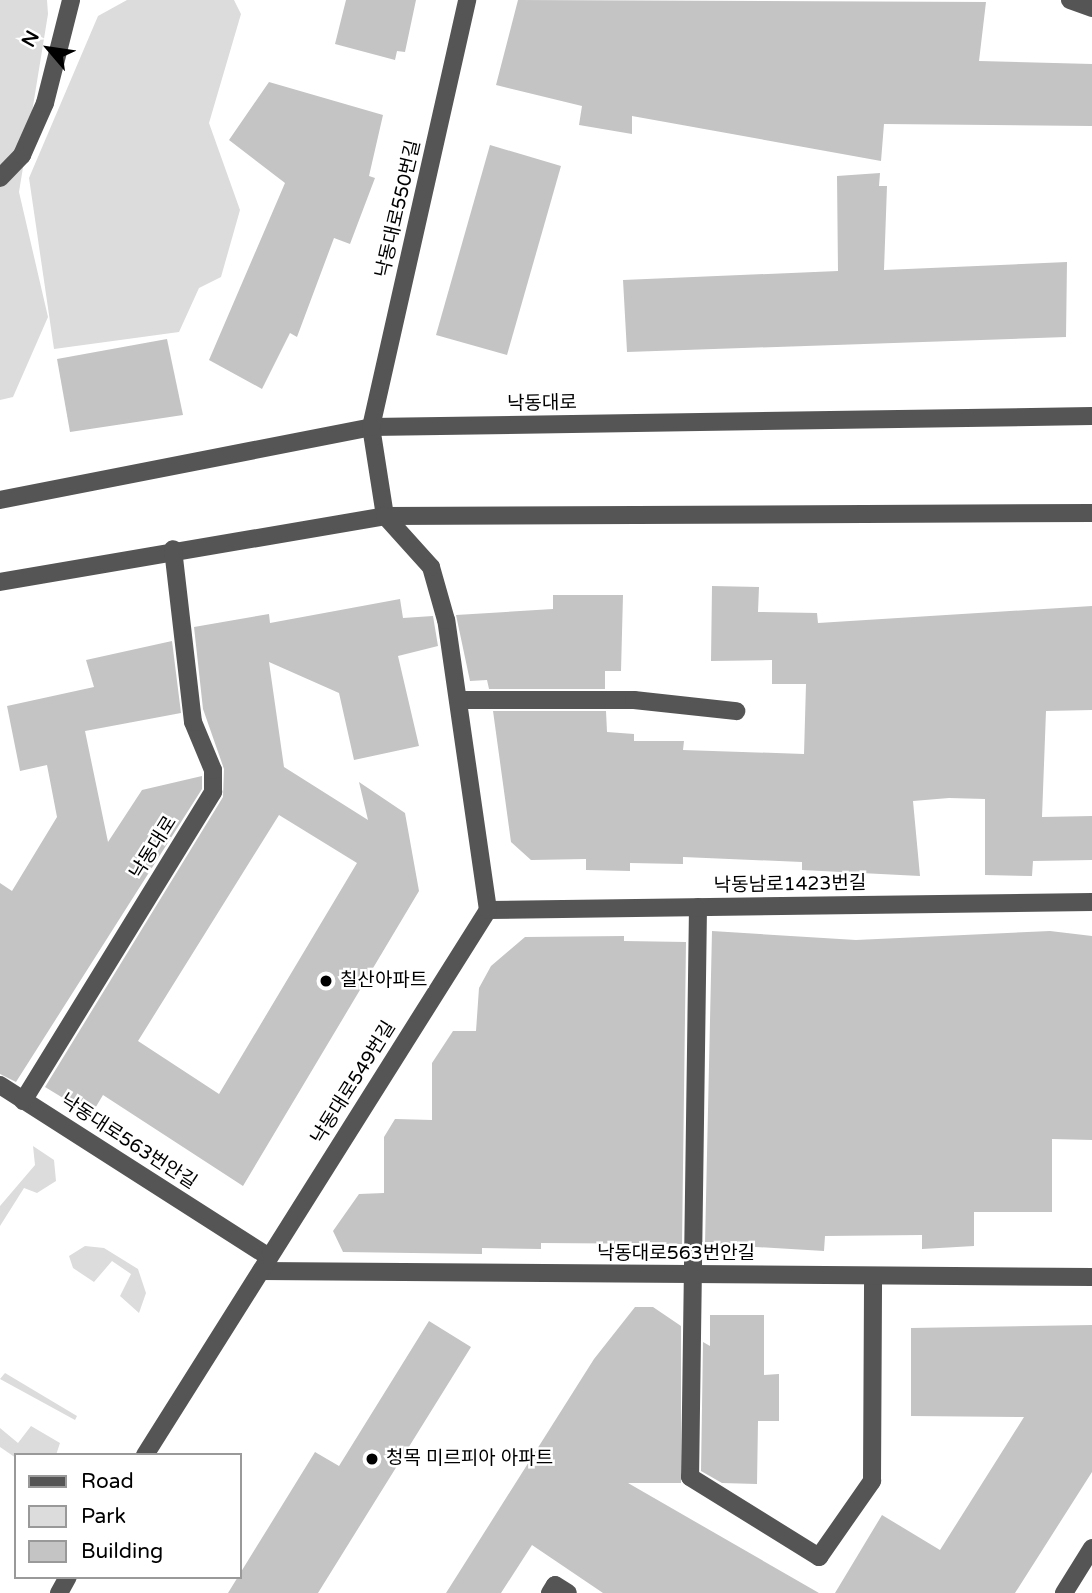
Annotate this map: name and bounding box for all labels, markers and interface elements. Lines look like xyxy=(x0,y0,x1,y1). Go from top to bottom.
north arrow xyxy=(14,14,84,84)
text: N xyxy=(17,27,44,51)
street label: 낙동대로550번길 xyxy=(372,138,426,280)
street label: 낙동대로 xyxy=(507,392,577,416)
street label: 낙동대로 xyxy=(126,812,182,884)
street label: 낙동남로1423번길 xyxy=(714,872,866,898)
place label: 칠산아파트 xyxy=(340,970,427,992)
marker: 칠산아파트 xyxy=(318,973,334,989)
street label: 낙동대로549번길 xyxy=(307,1017,401,1149)
street label: 낙동대로563번안길 xyxy=(55,1089,201,1195)
street label: 낙동대로563번안길 xyxy=(597,1243,755,1265)
place label: 청목 미르피아 아파트 xyxy=(386,1448,553,1470)
marker: 청목 미르피아 아파트 xyxy=(364,1451,380,1467)
legend xyxy=(14,1453,242,1579)
text: Road xyxy=(81,1469,134,1494)
text: Park xyxy=(81,1504,126,1529)
text: Building xyxy=(81,1539,163,1564)

